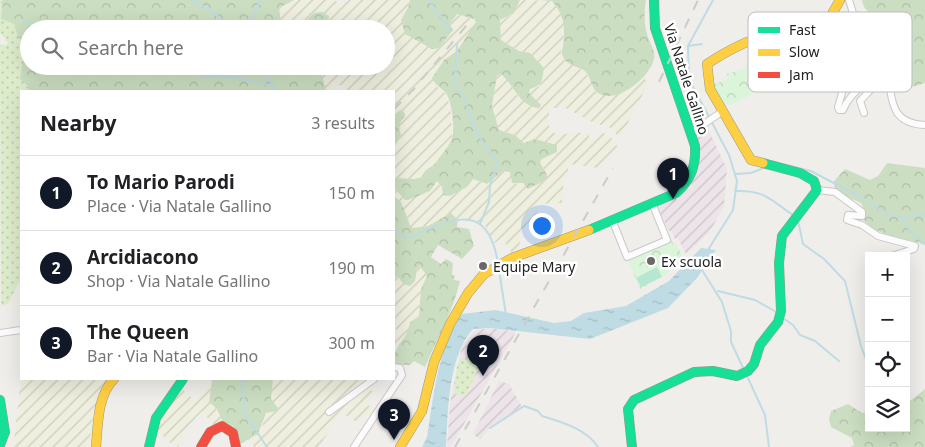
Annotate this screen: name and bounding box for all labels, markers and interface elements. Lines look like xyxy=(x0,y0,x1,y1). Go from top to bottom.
legend xyxy=(748,12,912,92)
search box xyxy=(20,20,395,75)
text: Fast xyxy=(789,20,816,39)
street label: Via Natale Gallino xyxy=(660,21,714,137)
icon: search xyxy=(38,34,66,62)
text: Search here xyxy=(78,35,184,61)
text: Slow xyxy=(789,42,820,61)
text: Jam xyxy=(787,65,814,84)
text: Nearby xyxy=(40,109,116,137)
text: 3 results xyxy=(311,112,375,134)
pin: 1 xyxy=(657,158,689,199)
text: To Mario Parodi xyxy=(87,169,235,195)
text: 1 xyxy=(51,182,61,204)
text: 150 m xyxy=(328,182,375,204)
text: Place · Via Natale Gallino xyxy=(87,195,272,217)
your location xyxy=(529,213,555,239)
text: Arcidiacono xyxy=(87,244,199,270)
place label: Ex scuola xyxy=(661,252,722,271)
map controls xyxy=(865,252,910,432)
button: + xyxy=(865,252,910,297)
marker: Ex scuola xyxy=(645,255,657,267)
text: 2 xyxy=(51,257,61,279)
text: 190 m xyxy=(328,257,375,279)
place label: Equipe Mary xyxy=(493,257,576,276)
marker: Equipe Mary xyxy=(477,260,489,272)
text: Shop · Via Natale Gallino xyxy=(87,270,270,292)
button: − xyxy=(865,297,910,342)
text: The Queen xyxy=(87,319,189,345)
text: 3 xyxy=(51,332,61,354)
text: 300 m xyxy=(328,332,375,354)
pin: 2 xyxy=(467,335,499,376)
button: locate xyxy=(865,342,910,387)
text: Bar · Via Natale Gallino xyxy=(87,345,258,367)
button: layers xyxy=(865,387,910,432)
pin: 3 xyxy=(378,399,410,440)

